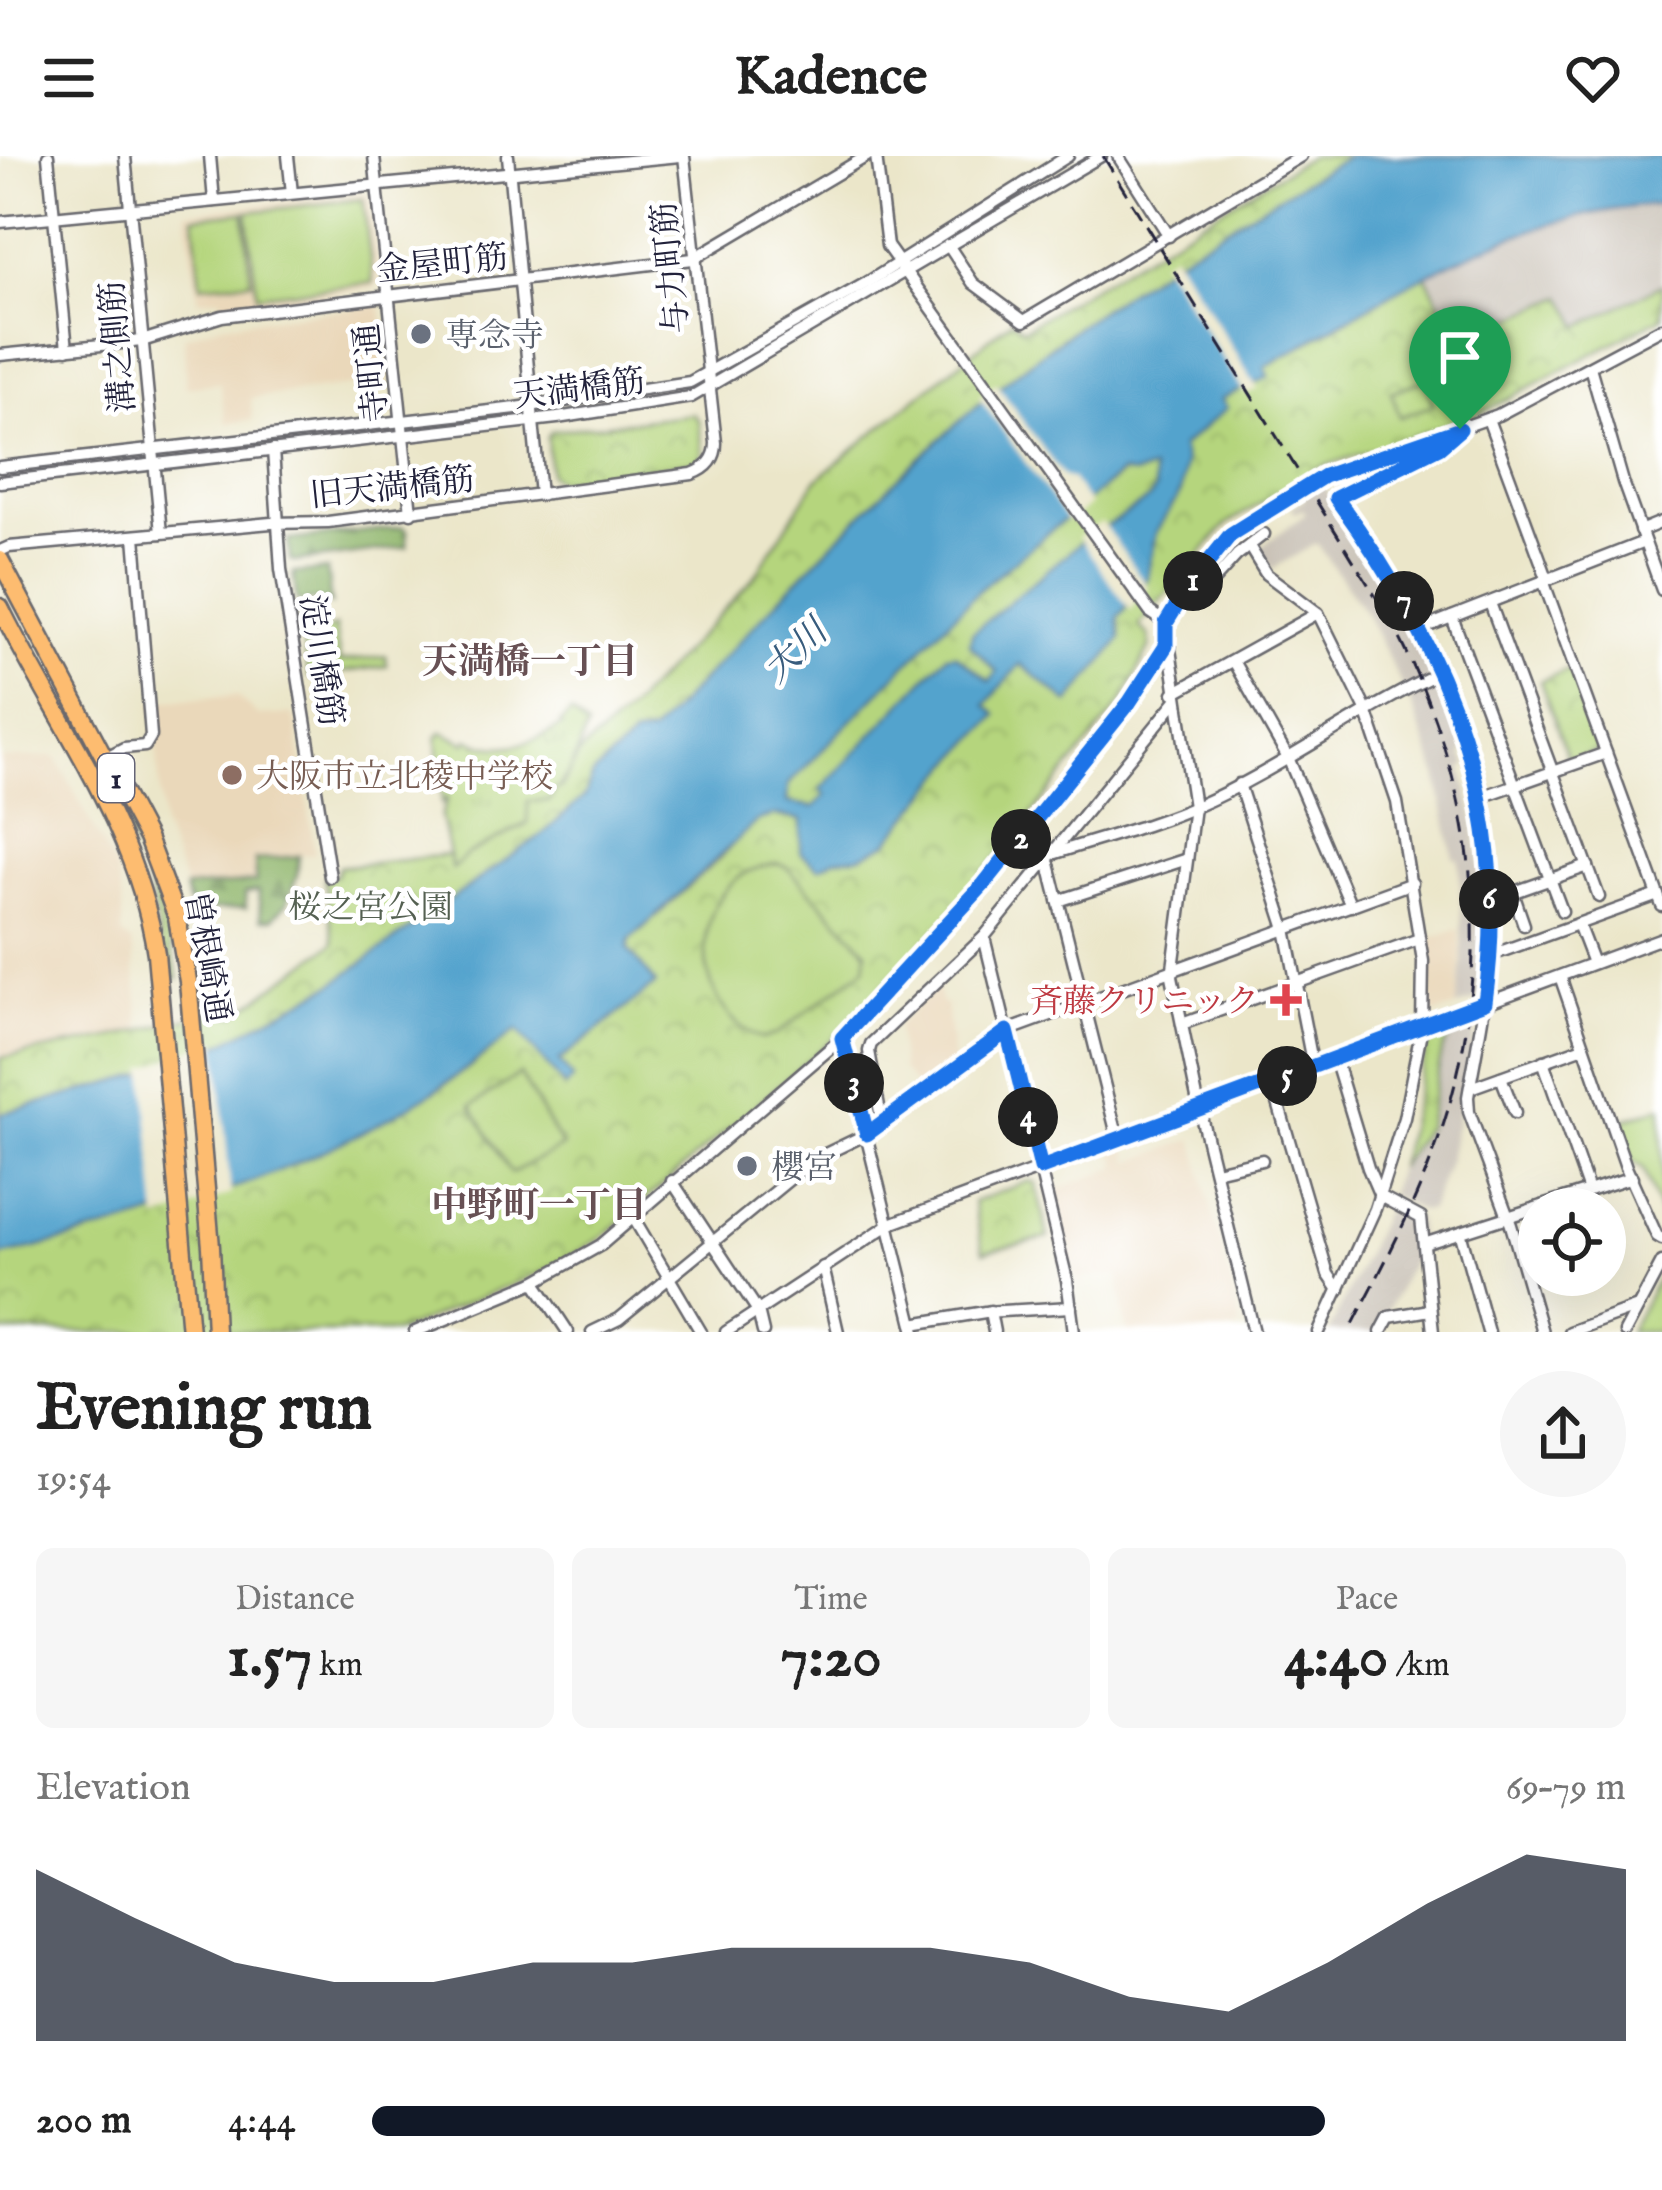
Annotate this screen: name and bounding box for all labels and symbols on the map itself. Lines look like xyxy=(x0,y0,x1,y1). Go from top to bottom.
street label: 与力町筋 xyxy=(644,200,700,336)
street label: 金屋町筋 xyxy=(374,237,510,293)
street label: 溝之側筋 xyxy=(92,279,146,414)
pin xyxy=(1409,306,1511,429)
place label: 専念寺 xyxy=(445,316,544,358)
street label: 寺町通 xyxy=(347,321,399,424)
marker: 専念寺 xyxy=(408,321,434,347)
street label: 天満橋筋 xyxy=(511,361,647,419)
street label: 旧天満橋筋 xyxy=(308,459,477,518)
pin: 1 xyxy=(1163,551,1223,611)
pin: 7 xyxy=(1374,571,1434,631)
street label: 淀川橋筋 xyxy=(289,592,351,729)
water label: 大川 xyxy=(754,608,841,694)
district label: 天満橋一丁目 xyxy=(422,640,638,686)
road number: 1 xyxy=(98,754,134,802)
place label: 大阪市立北稜中学校 xyxy=(256,757,553,799)
marker: 大阪市立北稜中学校 xyxy=(219,762,245,788)
pin: 2 xyxy=(991,809,1051,869)
pin: 6 xyxy=(1459,869,1519,929)
park label: 桜之宮公園 xyxy=(289,888,454,930)
street label: 曽根崎通 xyxy=(174,889,238,1026)
place label: 斉藤クリニック xyxy=(1030,982,1259,1024)
marker: 斉藤クリニック xyxy=(1270,984,1302,1016)
pin: 5 xyxy=(1257,1046,1317,1106)
pin: 3 xyxy=(824,1053,884,1113)
pin: 4 xyxy=(998,1087,1058,1147)
place label: 櫻宮 xyxy=(771,1148,837,1190)
marker: 櫻宮 xyxy=(734,1153,760,1179)
district label: 中野町一丁目 xyxy=(431,1184,647,1230)

